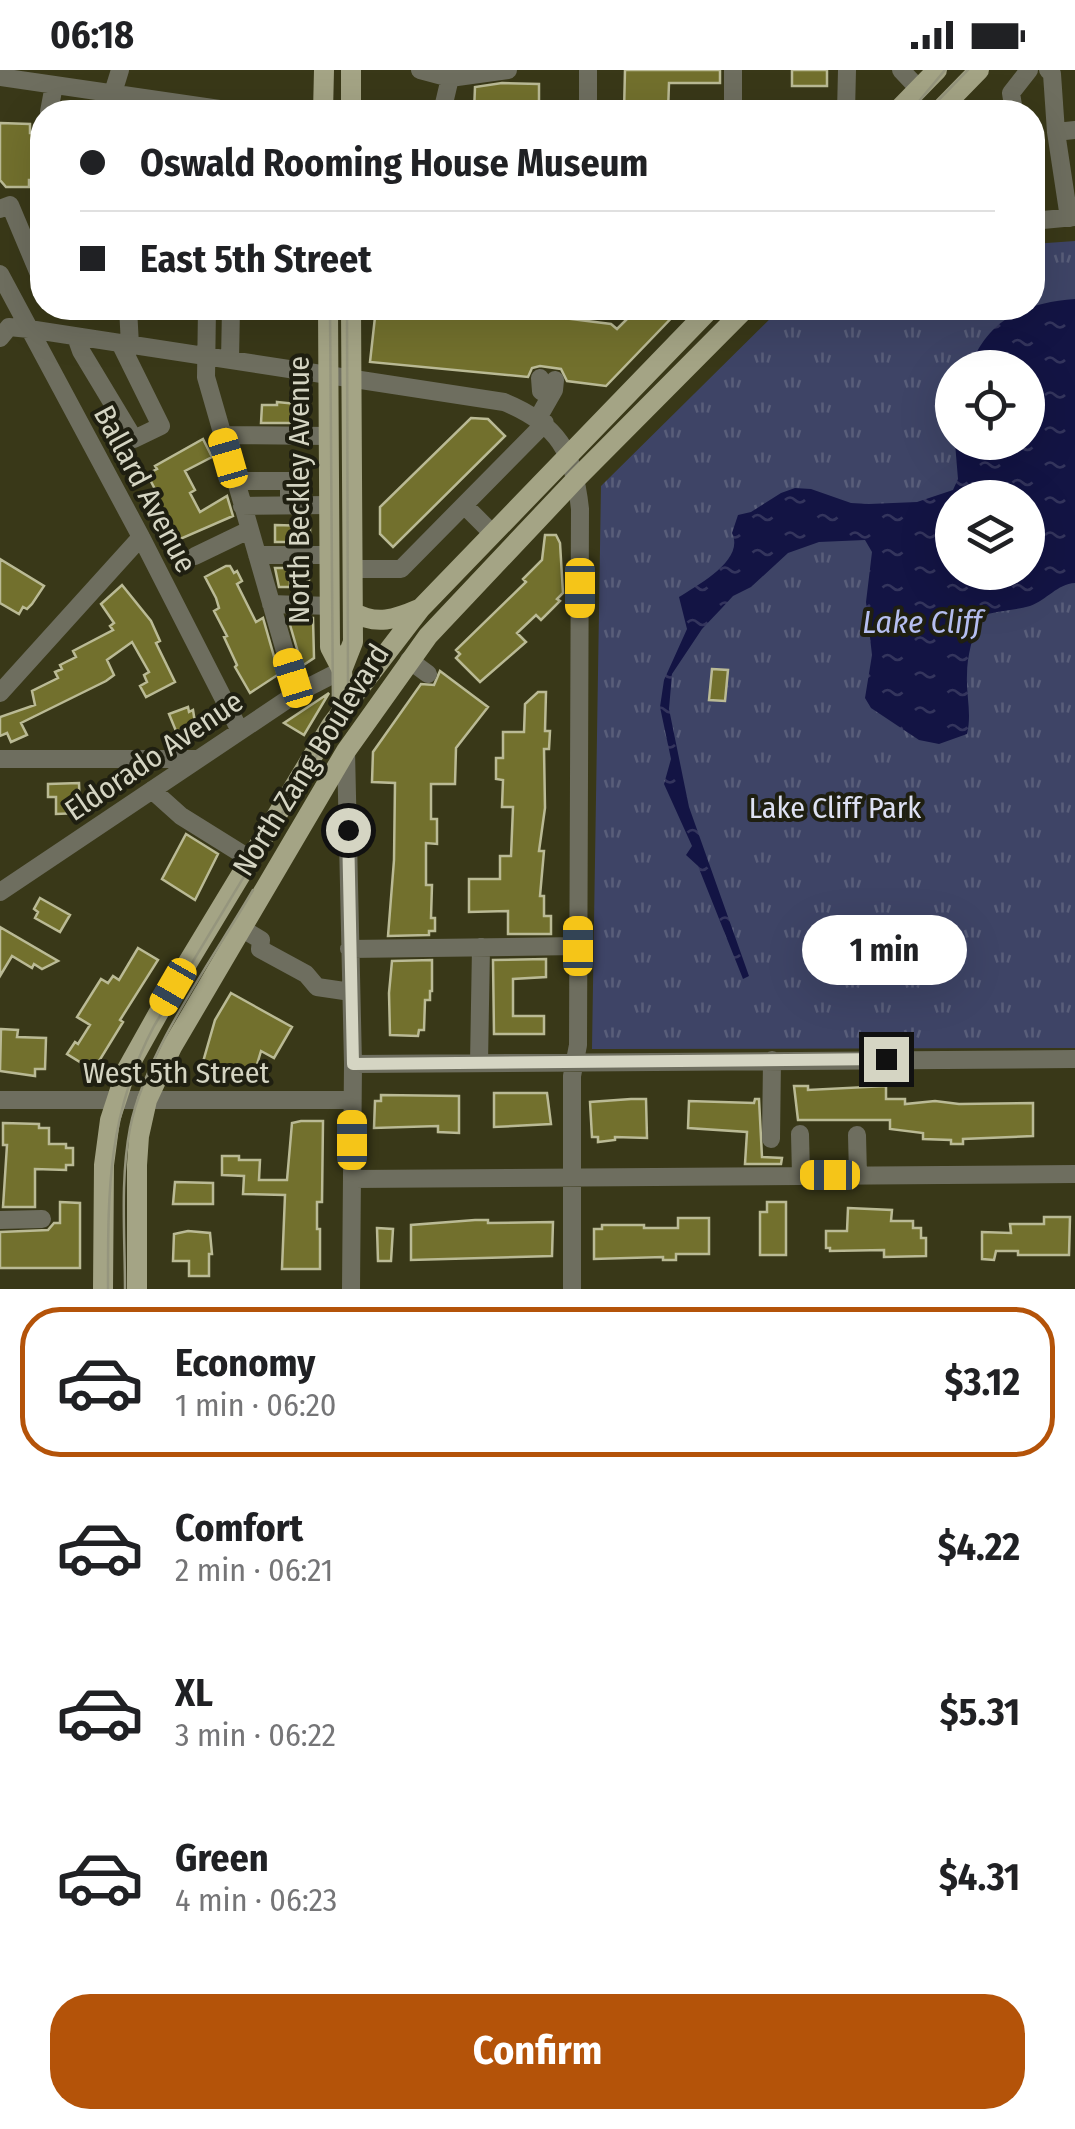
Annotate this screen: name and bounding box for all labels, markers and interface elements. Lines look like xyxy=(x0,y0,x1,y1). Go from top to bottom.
text: 06:18 xyxy=(50,12,134,58)
text: Oswald Rooming House Museum xyxy=(140,140,648,186)
text: East 5th Street xyxy=(140,236,372,282)
map controls xyxy=(935,350,1045,590)
button: locate xyxy=(935,350,1045,460)
street label: North Beckley Avenue xyxy=(281,356,317,624)
street label: Ballard Avenue xyxy=(86,399,204,579)
car xyxy=(205,425,251,491)
button: layers xyxy=(935,480,1045,590)
car xyxy=(565,558,595,618)
water label: Lake Cliff xyxy=(862,603,986,641)
street label: North Zang Boulevard xyxy=(225,638,397,882)
car xyxy=(270,645,316,711)
street label: Eldorado Avenue xyxy=(58,683,250,829)
park label: Lake Cliff Park xyxy=(749,790,921,826)
route start xyxy=(326,808,371,853)
callout: 1 min xyxy=(804,914,968,984)
car xyxy=(563,916,593,976)
text: 1 min xyxy=(850,931,919,969)
car xyxy=(145,954,201,1020)
route end xyxy=(864,1037,909,1082)
street label: West 5th Street xyxy=(83,1055,270,1091)
car xyxy=(337,1110,367,1170)
car xyxy=(800,1160,860,1190)
icon: car xyxy=(55,1337,145,1427)
text: Economy xyxy=(175,1340,315,1386)
text: $3.12 xyxy=(945,1359,1020,1405)
text: 1 min · 06:20 xyxy=(175,1386,336,1424)
icon: car xyxy=(55,1502,145,1592)
text: Comfort xyxy=(175,1505,303,1551)
text: $4.22 xyxy=(938,1524,1020,1570)
text: 2 min · 06:21 xyxy=(175,1551,333,1589)
icon: car xyxy=(55,1667,145,1757)
text: XL xyxy=(175,1670,213,1716)
text: $5.31 xyxy=(940,1689,1020,1735)
text: 3 min · 06:22 xyxy=(175,1716,336,1754)
icon: car xyxy=(55,1832,145,1922)
text: Green xyxy=(175,1835,269,1881)
text: $4.31 xyxy=(939,1854,1020,1900)
text: 4 min · 06:23 xyxy=(175,1881,337,1919)
button: Confirm xyxy=(50,1994,1025,2109)

